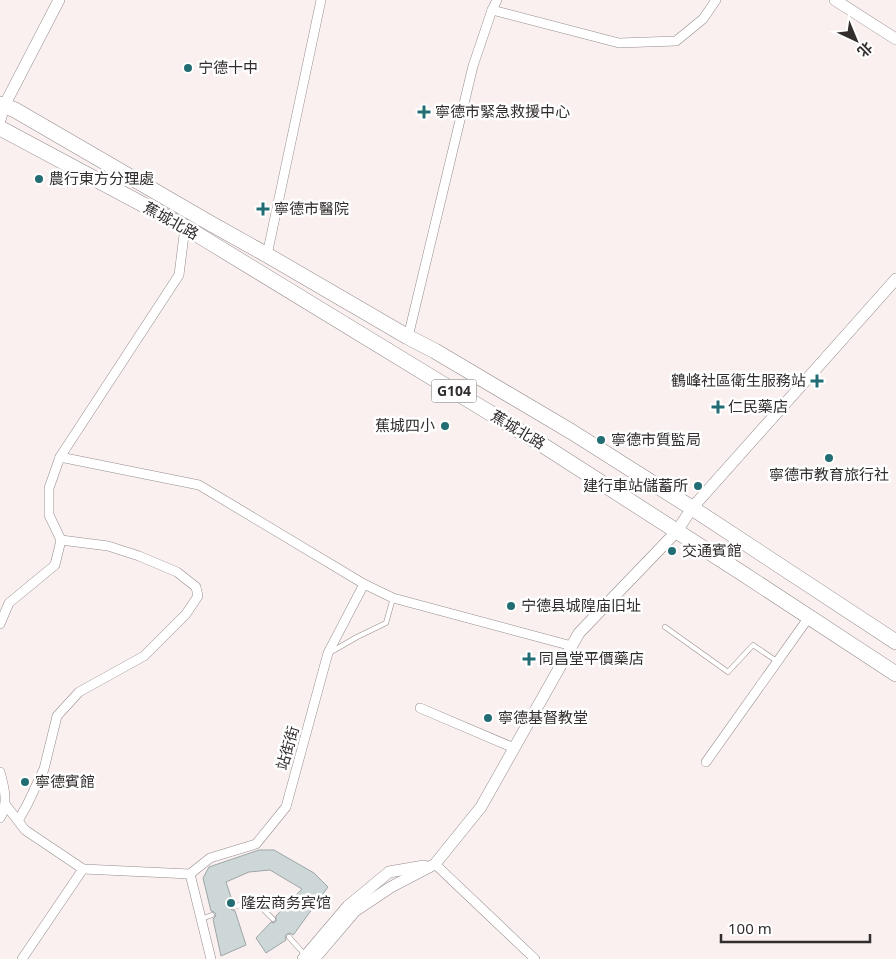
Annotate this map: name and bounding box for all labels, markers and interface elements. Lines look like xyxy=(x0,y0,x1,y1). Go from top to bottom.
north arrow xyxy=(831,15,881,65)
text: 北 xyxy=(854,38,877,61)
place label: 宁德十中 xyxy=(198,57,258,77)
marker: 宁德十中 xyxy=(182,62,194,74)
place label: 寧德市緊急救援中心 xyxy=(435,101,570,121)
marker: 寧德市緊急救援中心 xyxy=(417,105,431,119)
place label: 農行東方分理處 xyxy=(49,168,154,188)
marker: 農行東方分理處 xyxy=(33,173,45,185)
street label: 蕉城北路 xyxy=(140,197,203,243)
place label: 寧德市醫院 xyxy=(274,198,349,218)
marker: 寧德市醫院 xyxy=(256,202,270,216)
place label: 鶴峰社區衛生服務站 xyxy=(671,370,806,390)
marker: 鶴峰社區衛生服務站 xyxy=(810,374,824,388)
road number: G104 xyxy=(432,380,476,402)
place label: 仁民藥店 xyxy=(728,396,788,416)
marker: 仁民藥店 xyxy=(712,401,724,413)
street label: 蕉城北路 xyxy=(488,405,549,453)
place label: 蕉城四小 xyxy=(375,415,435,435)
marker: 蕉城四小 xyxy=(439,420,451,432)
place label: 寧德市質監局 xyxy=(611,429,701,449)
marker: 寧德市質監局 xyxy=(595,434,607,446)
marker: 寧德市教育旅行社 xyxy=(823,452,835,464)
place label: 寧德市教育旅行社 xyxy=(769,464,889,484)
place label: 建行車站儲蓄所 xyxy=(583,475,688,495)
marker: 建行車站儲蓄所 xyxy=(692,480,704,492)
place label: 交通賓館 xyxy=(682,540,742,560)
marker: 交通賓館 xyxy=(666,545,678,557)
place label: 宁德县城隍庙旧址 xyxy=(521,595,641,615)
marker: 宁德县城隍庙旧址 xyxy=(505,600,517,612)
place label: 同昌堂平價藥店 xyxy=(539,648,644,668)
marker: 同昌堂平價藥店 xyxy=(523,653,535,665)
place label: 寧德基督教堂 xyxy=(498,707,588,727)
marker: 寧德基督教堂 xyxy=(482,712,494,724)
street label: 站街街 xyxy=(271,723,303,772)
place label: 寧德賓館 xyxy=(35,771,95,791)
marker: 寧德賓館 xyxy=(19,776,31,788)
place label: 隆宏商务宾馆 xyxy=(241,892,331,912)
marker: 隆宏商务宾馆 xyxy=(225,897,237,909)
scale bar xyxy=(721,912,870,944)
text: 100 m xyxy=(728,918,772,938)

